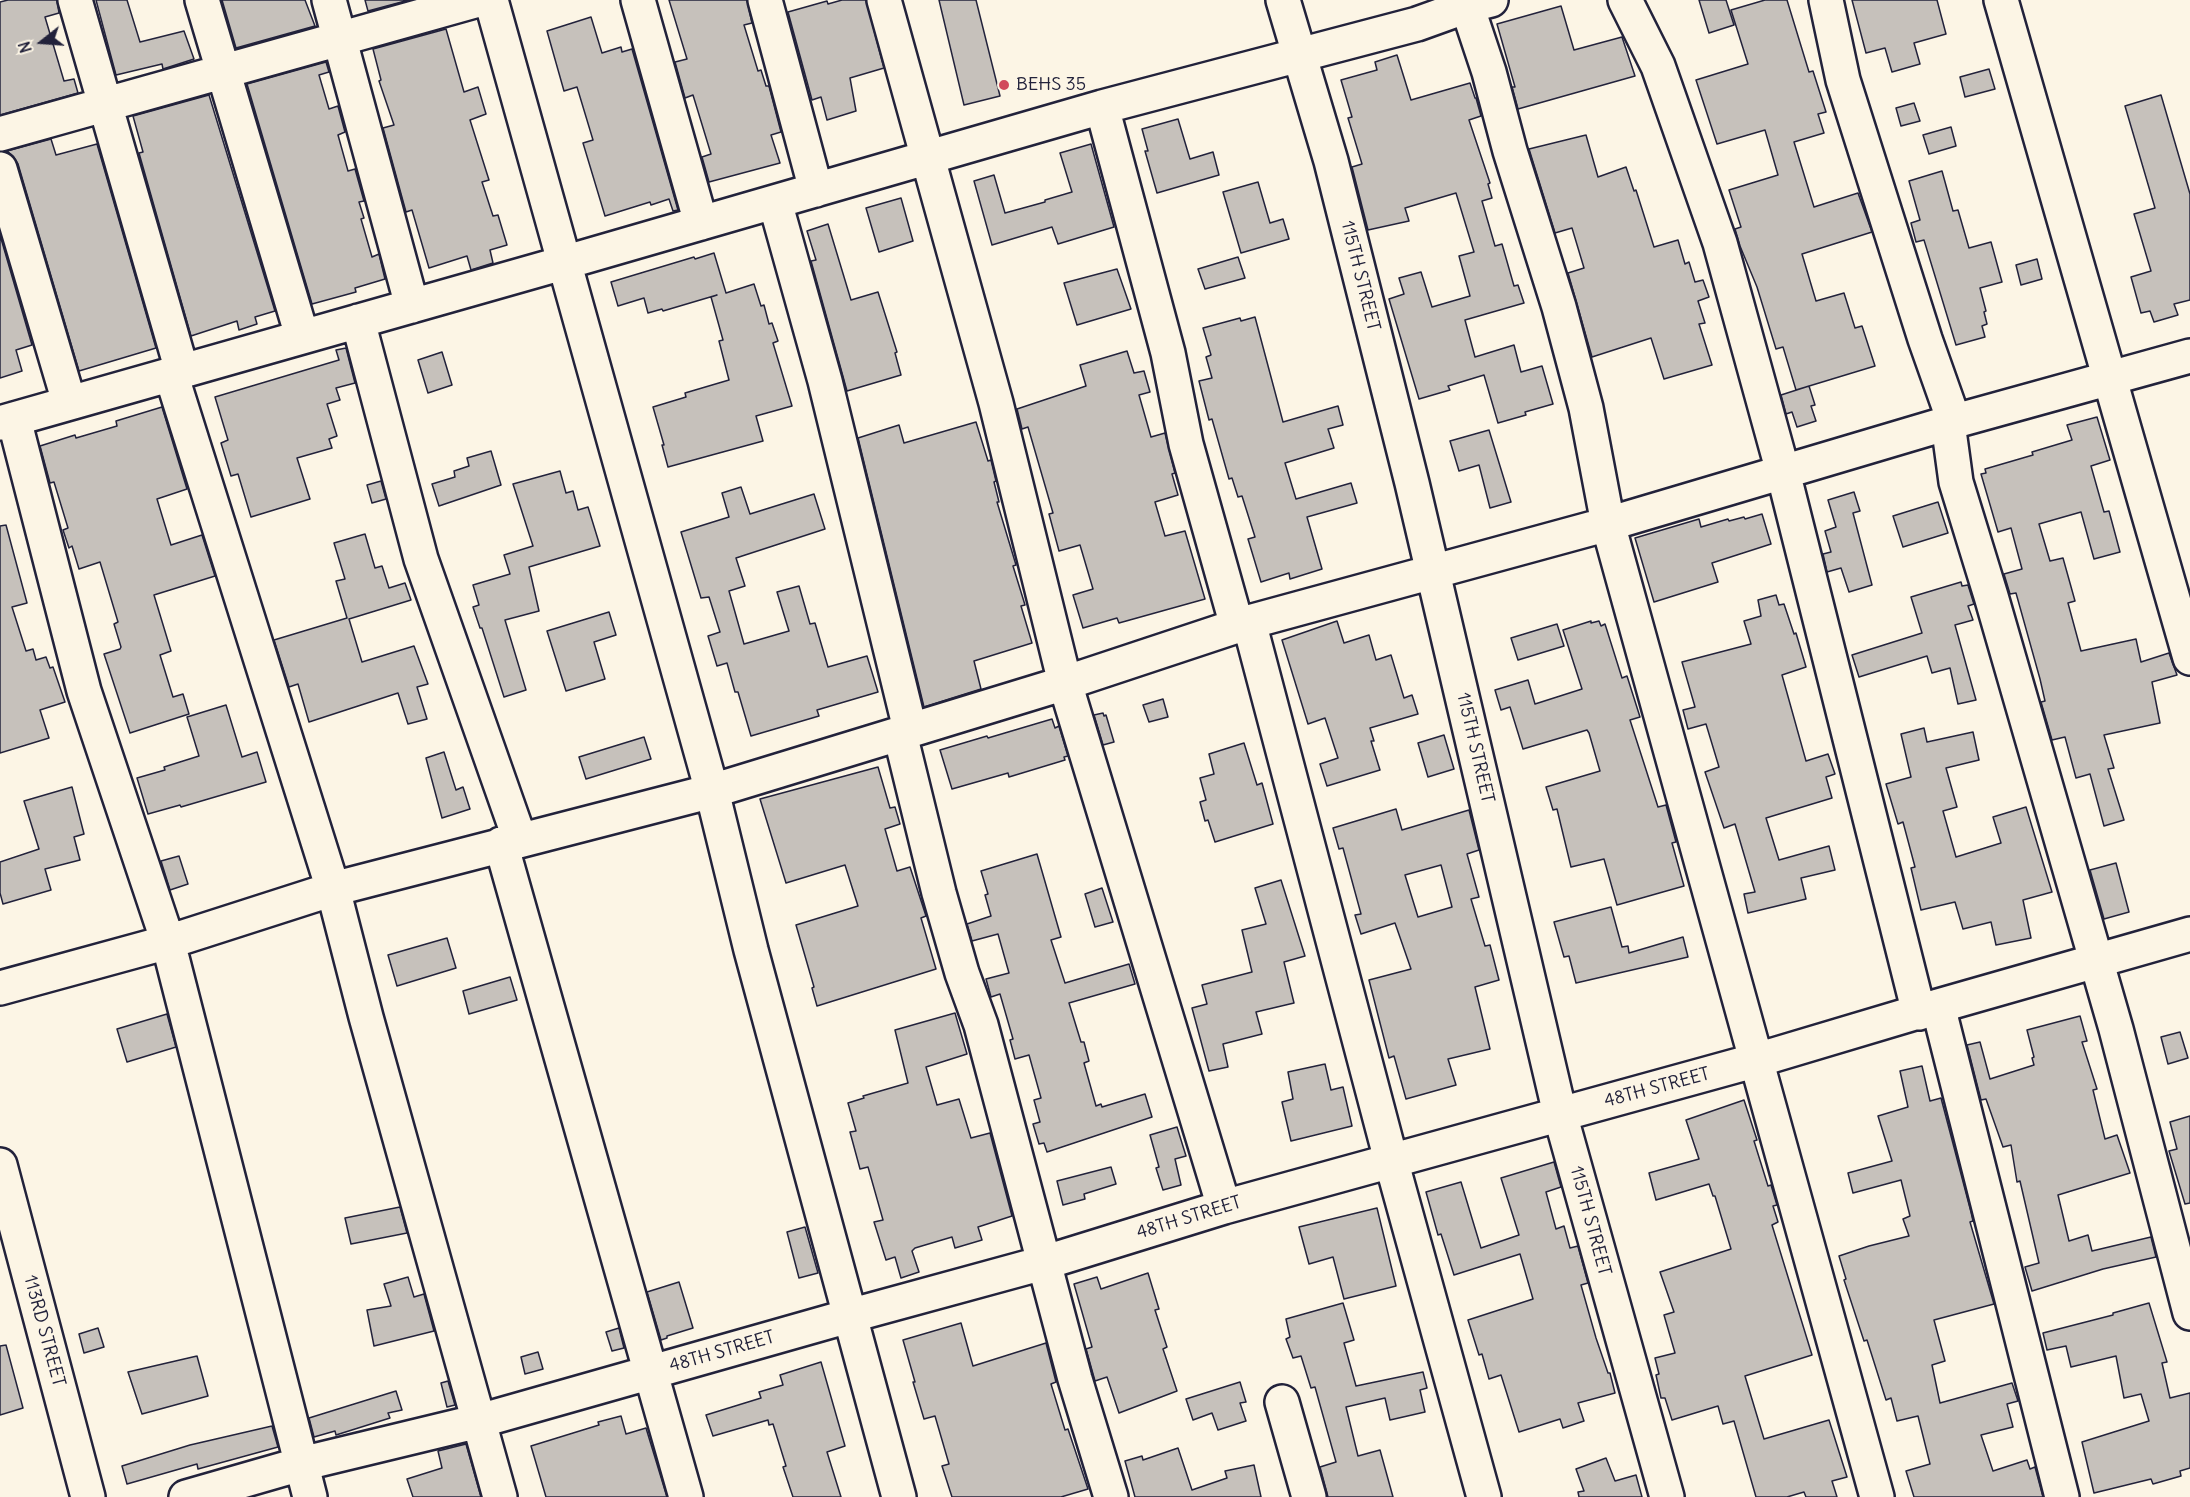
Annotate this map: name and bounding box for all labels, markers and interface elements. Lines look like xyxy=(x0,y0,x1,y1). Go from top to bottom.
north arrow xyxy=(12,12,72,72)
text: N xyxy=(14,39,36,55)
place label: BEHS 35 xyxy=(1016,74,1086,96)
marker: BEHS 35 xyxy=(997,78,1011,92)
street label: 115TH STREET xyxy=(1336,219,1384,333)
street label: 115TH STREET xyxy=(1452,691,1498,805)
street label: 48TH STREET xyxy=(1602,1064,1712,1112)
street label: 115TH STREET xyxy=(1565,1164,1615,1278)
street label: 48TH STREET xyxy=(1134,1192,1244,1244)
street label: 113RD STREET xyxy=(19,1273,69,1389)
street label: 48TH STREET xyxy=(667,1327,777,1377)

